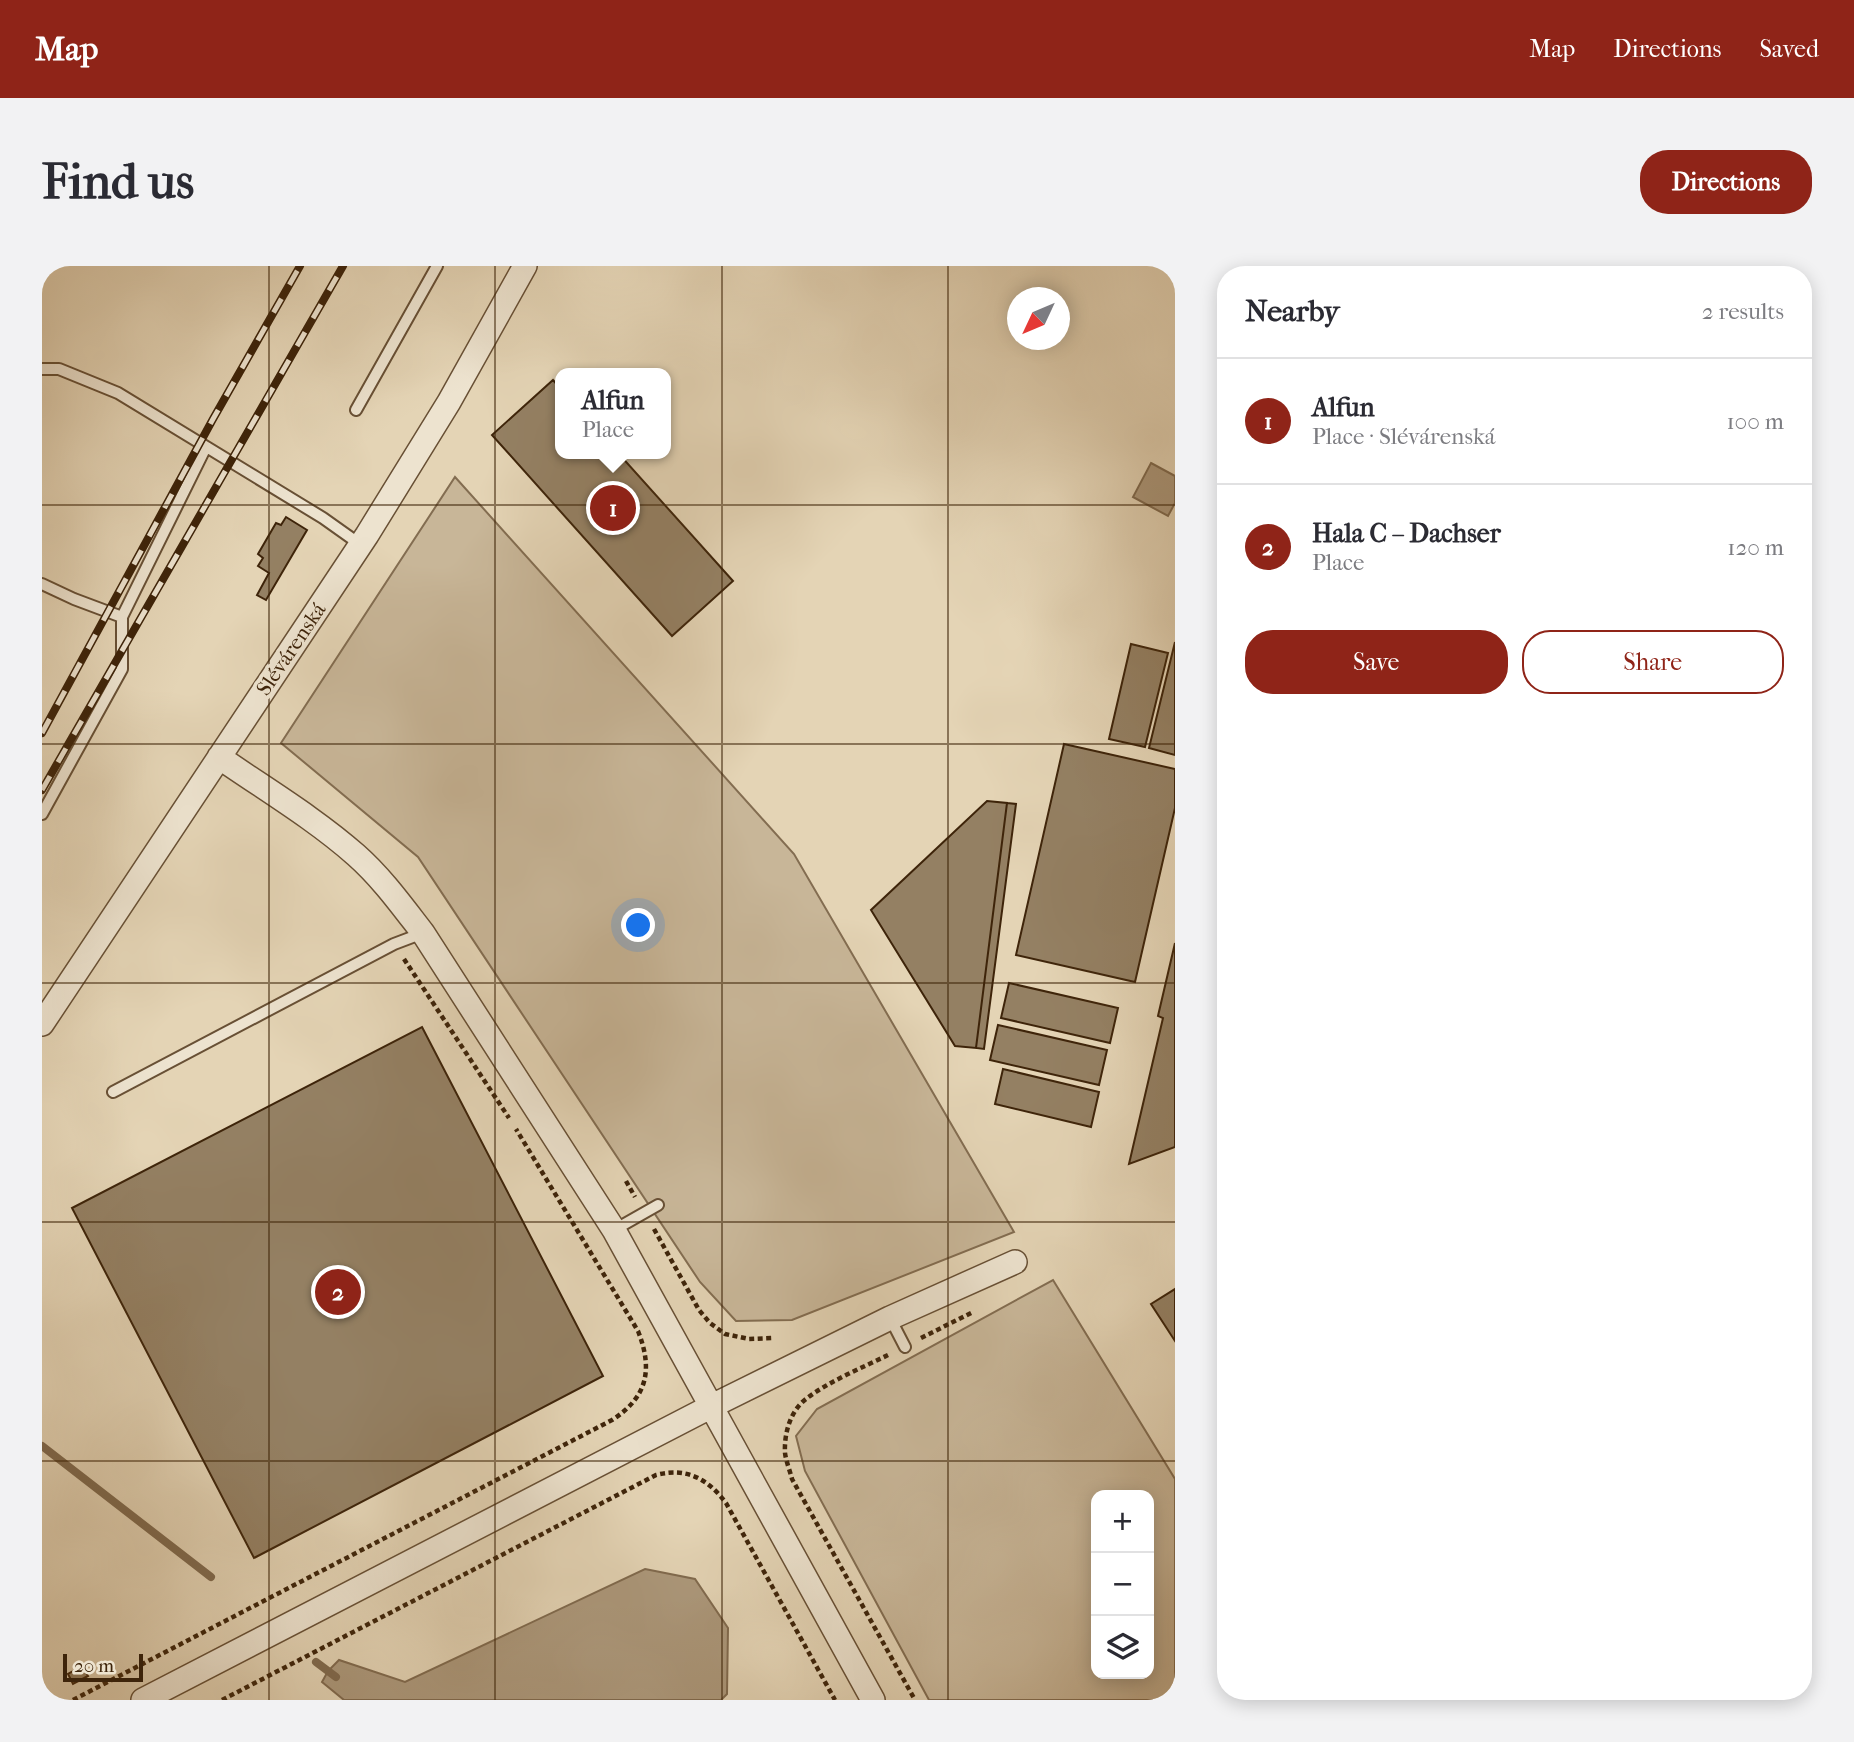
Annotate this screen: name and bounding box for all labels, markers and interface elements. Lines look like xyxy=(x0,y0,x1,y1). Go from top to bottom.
text: Map xyxy=(35,30,98,69)
text: Map xyxy=(1529,35,1575,63)
text: Directions xyxy=(1613,35,1721,63)
text: Saved xyxy=(1759,35,1819,63)
button: Directions xyxy=(1640,150,1812,214)
text: Find us xyxy=(42,153,194,211)
north arrow xyxy=(1007,287,1070,350)
text: Nearby xyxy=(1245,294,1340,329)
text: 2 results xyxy=(1702,298,1784,325)
popup xyxy=(555,368,671,459)
text: Alfun xyxy=(582,385,644,416)
text: Alfun xyxy=(1312,392,1375,423)
text: 1 xyxy=(1264,408,1272,435)
text: 100 m xyxy=(1726,408,1784,435)
text: Place xyxy=(582,416,634,443)
text: Place · Slévárenská xyxy=(1312,423,1495,450)
pin: 1 xyxy=(590,482,636,534)
text: Hala C – Dachser xyxy=(1312,518,1501,549)
text: 2 xyxy=(1262,534,1274,561)
text: 120 m xyxy=(1727,534,1784,561)
text: Place xyxy=(1312,549,1364,576)
street label: Slévárenská xyxy=(251,598,331,700)
button: Save xyxy=(1245,630,1508,694)
button: Share xyxy=(1522,630,1784,694)
your location xyxy=(621,908,655,942)
pin: 2 xyxy=(315,1266,361,1318)
map controls xyxy=(1091,1490,1154,1679)
button: + xyxy=(1091,1490,1154,1553)
button: − xyxy=(1091,1553,1154,1616)
button: layers xyxy=(1091,1616,1154,1679)
scale bar xyxy=(63,1651,144,1683)
text: 20 m xyxy=(74,1655,114,1677)

